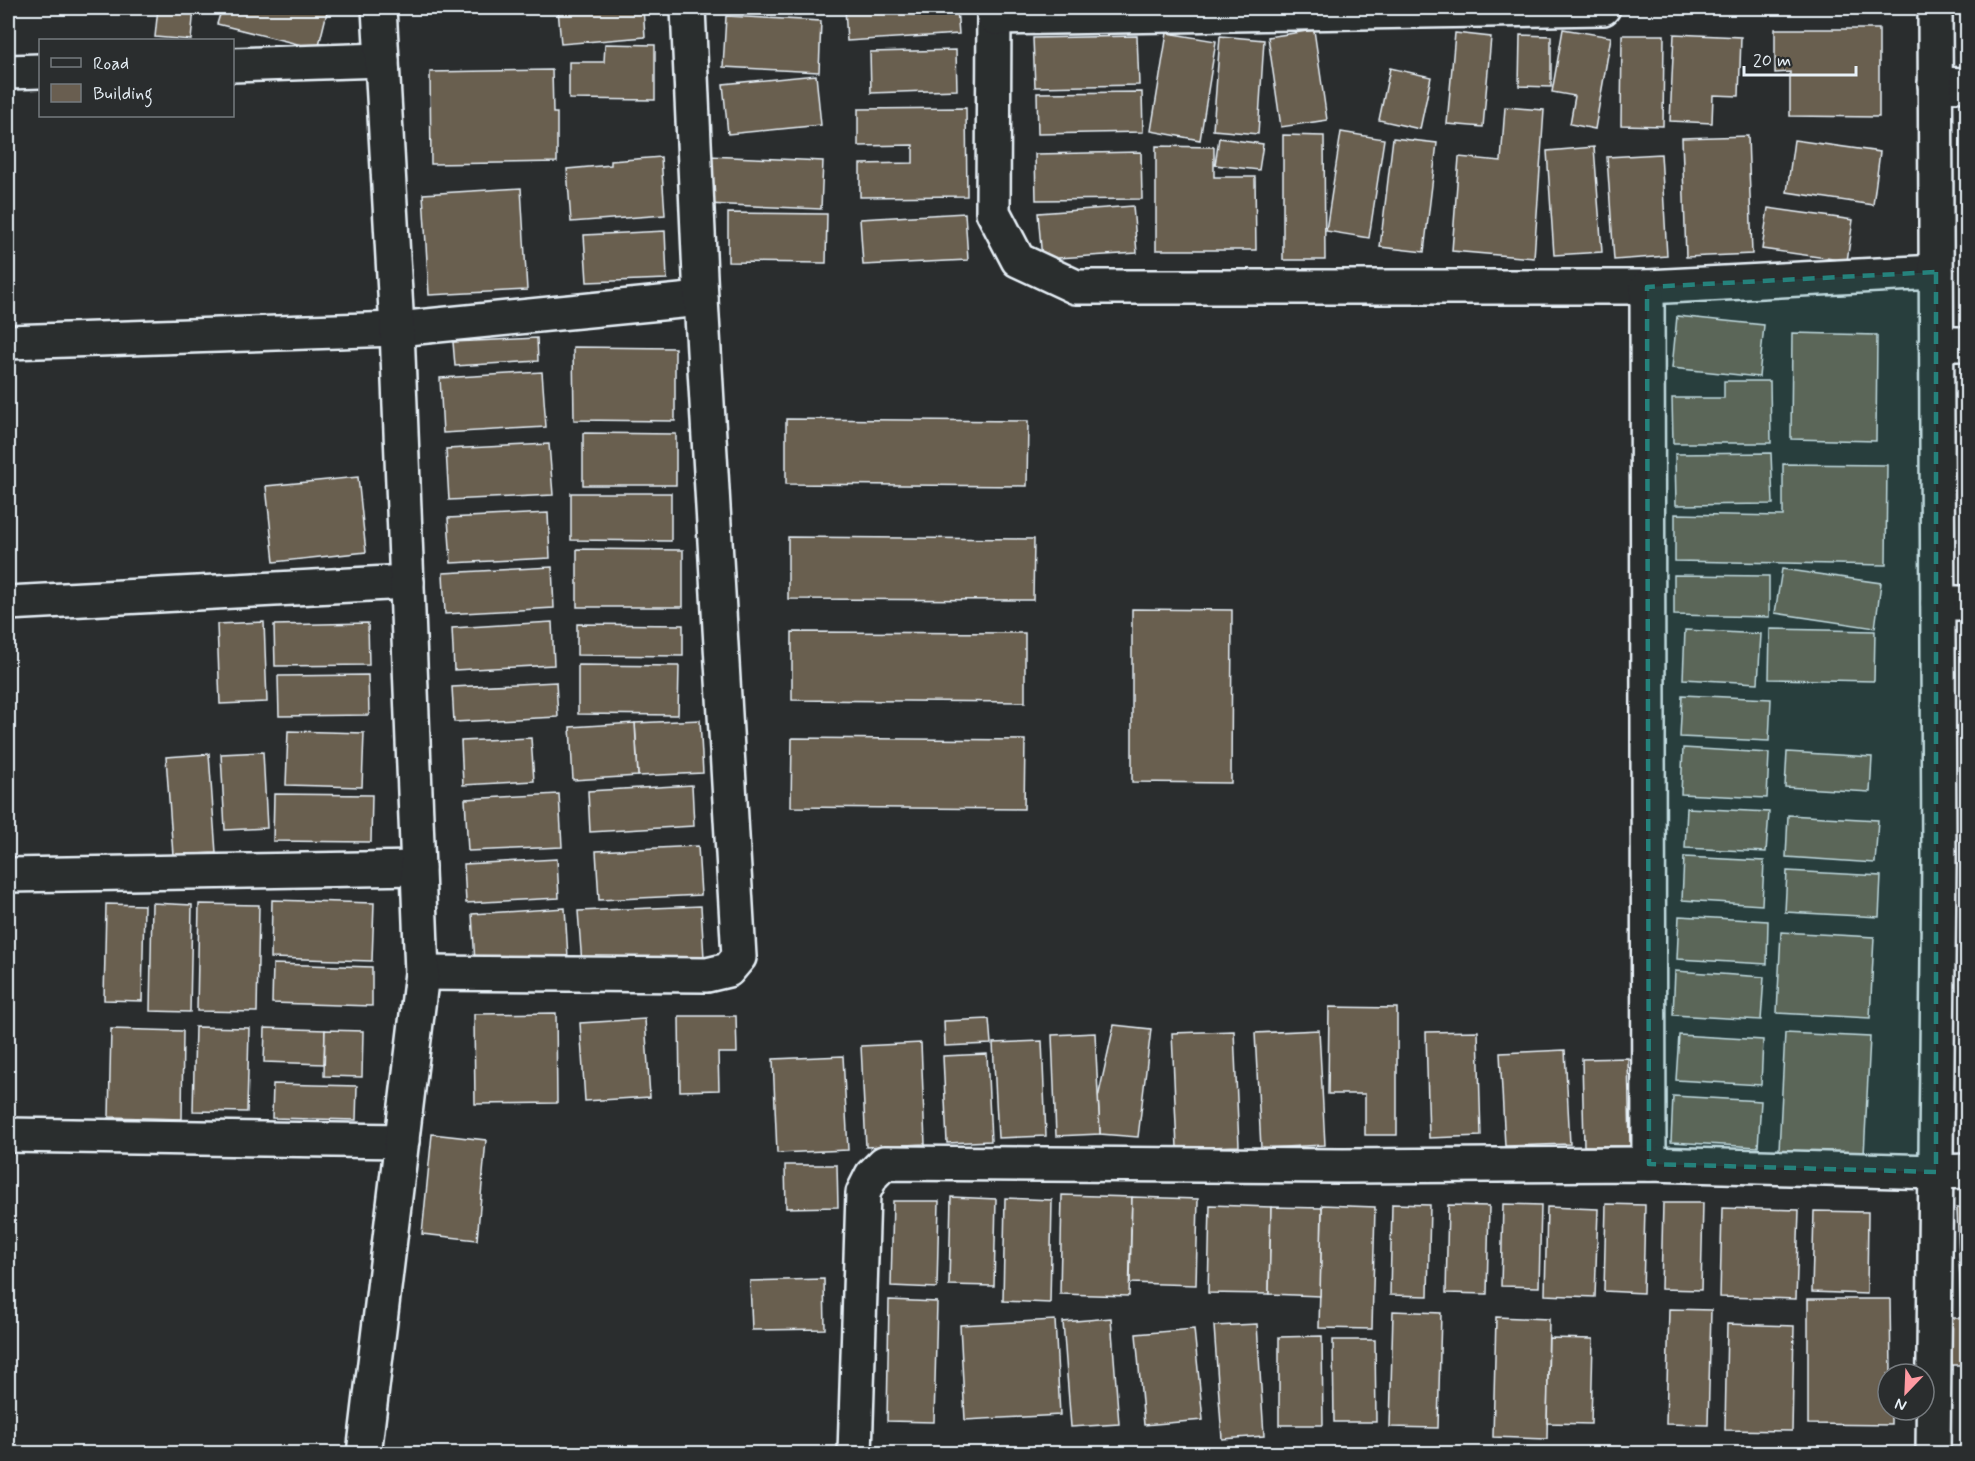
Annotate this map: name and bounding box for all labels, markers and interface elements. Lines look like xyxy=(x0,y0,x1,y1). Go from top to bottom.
legend xyxy=(39,39,234,117)
scale bar xyxy=(1744,39,1856,77)
text: 20 m xyxy=(1753,49,1791,73)
text: Road xyxy=(93,52,129,76)
text: Building xyxy=(93,82,153,108)
north arrow xyxy=(1876,1362,1936,1422)
text: N xyxy=(1892,1393,1910,1416)

